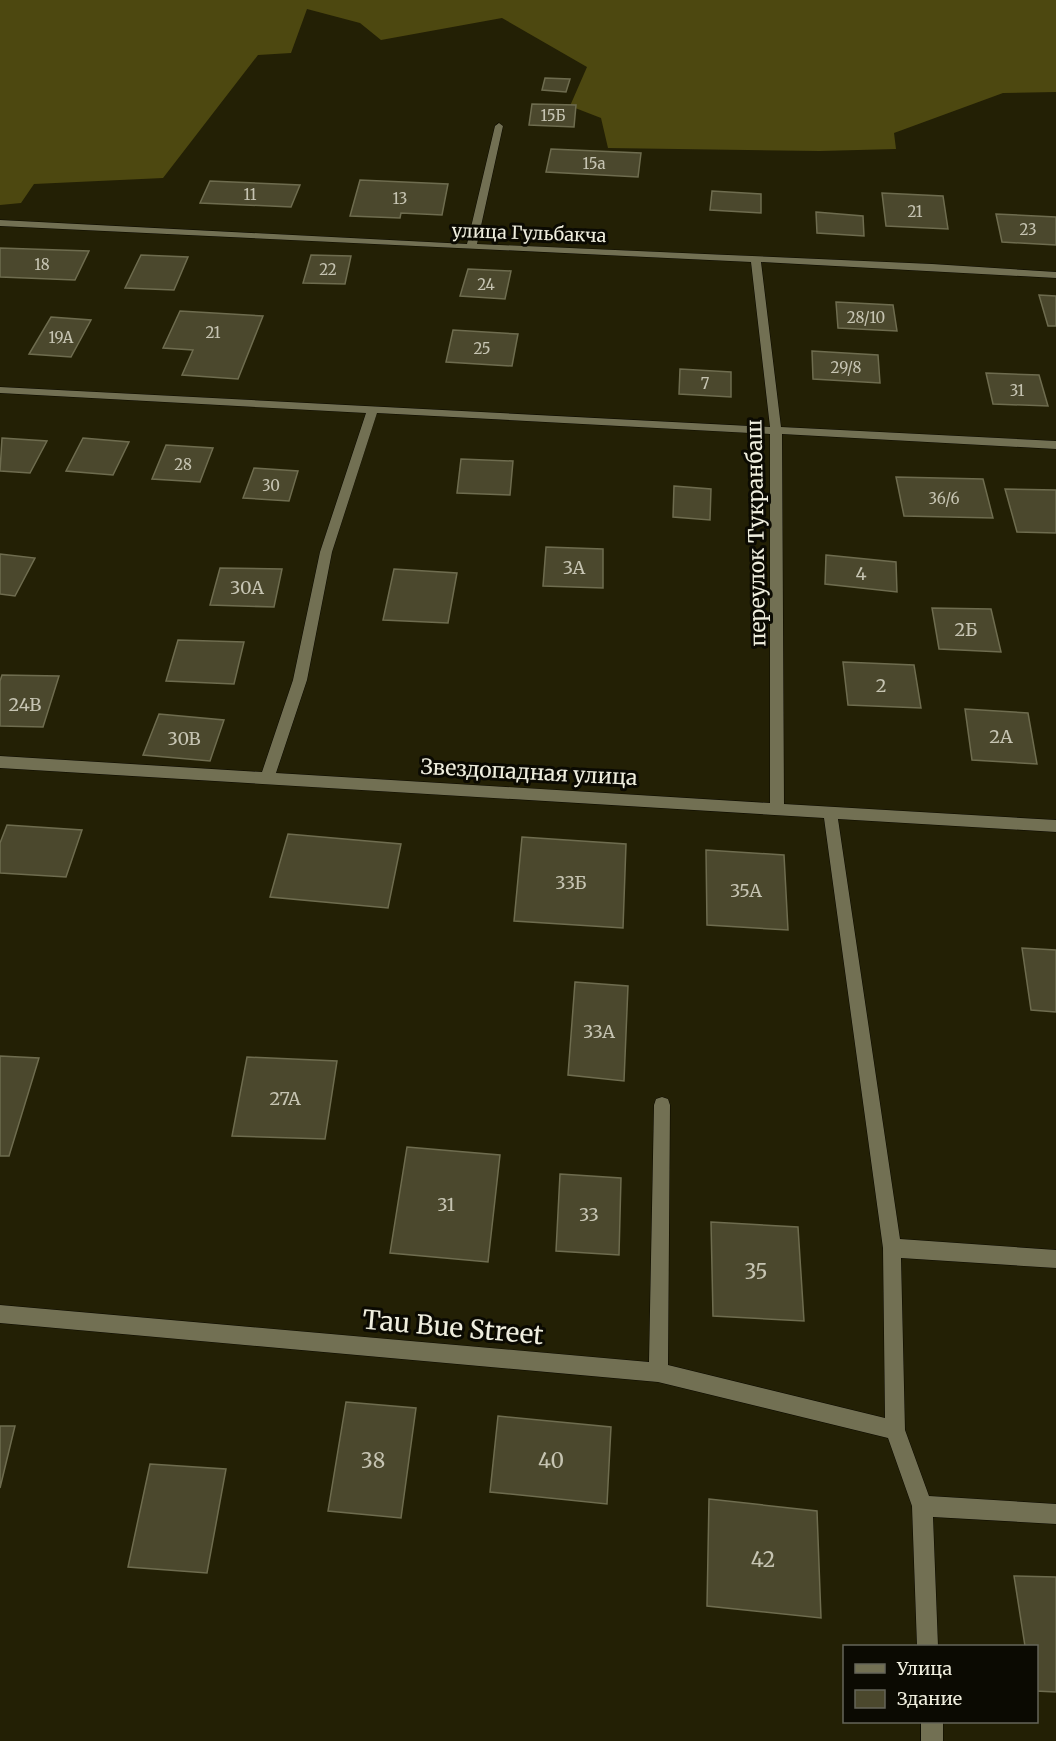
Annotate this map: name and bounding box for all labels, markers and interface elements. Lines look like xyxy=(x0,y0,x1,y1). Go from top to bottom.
house number: 15Б xyxy=(541,106,565,125)
house number: 15а xyxy=(582,154,606,173)
house number: 11 xyxy=(243,185,257,204)
house number: 13 xyxy=(393,189,407,208)
house number: 21 xyxy=(907,202,923,221)
street label: улица Гульбакча xyxy=(451,219,607,247)
house number: 23 xyxy=(1020,220,1036,239)
house number: 18 xyxy=(34,255,50,274)
house number: 22 xyxy=(319,260,337,279)
house number: 24 xyxy=(477,275,495,294)
house number: 28/10 xyxy=(847,308,885,327)
house number: 21 xyxy=(205,323,221,342)
house number: 19А xyxy=(49,328,74,347)
house number: 25 xyxy=(473,339,491,358)
house number: 29/8 xyxy=(831,358,861,377)
house number: 7 xyxy=(701,374,710,393)
house number: 31 xyxy=(1010,381,1025,400)
street label: переулок Тукранбаш xyxy=(741,419,771,647)
house number: 28 xyxy=(174,455,192,474)
house number: 30 xyxy=(262,476,280,495)
house number: 36/6 xyxy=(928,489,960,508)
house number: 3А xyxy=(563,556,586,579)
house number: 4 xyxy=(855,562,867,585)
house number: 30А xyxy=(230,576,264,599)
house number: 2Б xyxy=(955,618,977,641)
house number: 2 xyxy=(876,674,886,697)
house number: 24В xyxy=(9,693,41,716)
house number: 2А xyxy=(989,725,1013,748)
house number: 30В xyxy=(167,727,201,750)
street label: Звездопадная улица xyxy=(420,753,638,791)
house number: 33Б xyxy=(555,871,587,894)
house number: 35А xyxy=(730,879,762,902)
house number: 33А xyxy=(583,1020,615,1043)
house number: 27А xyxy=(269,1087,301,1110)
house number: 31 xyxy=(437,1193,455,1216)
house number: 33 xyxy=(579,1203,599,1226)
house number: 35 xyxy=(744,1258,768,1285)
street label: Tau Bue Street xyxy=(361,1303,545,1351)
house number: 38 xyxy=(361,1447,385,1474)
house number: 40 xyxy=(538,1447,564,1474)
house number: 42 xyxy=(751,1546,775,1573)
legend xyxy=(843,1645,1038,1723)
text: Улица xyxy=(896,1657,952,1680)
text: Здание xyxy=(897,1687,962,1710)

